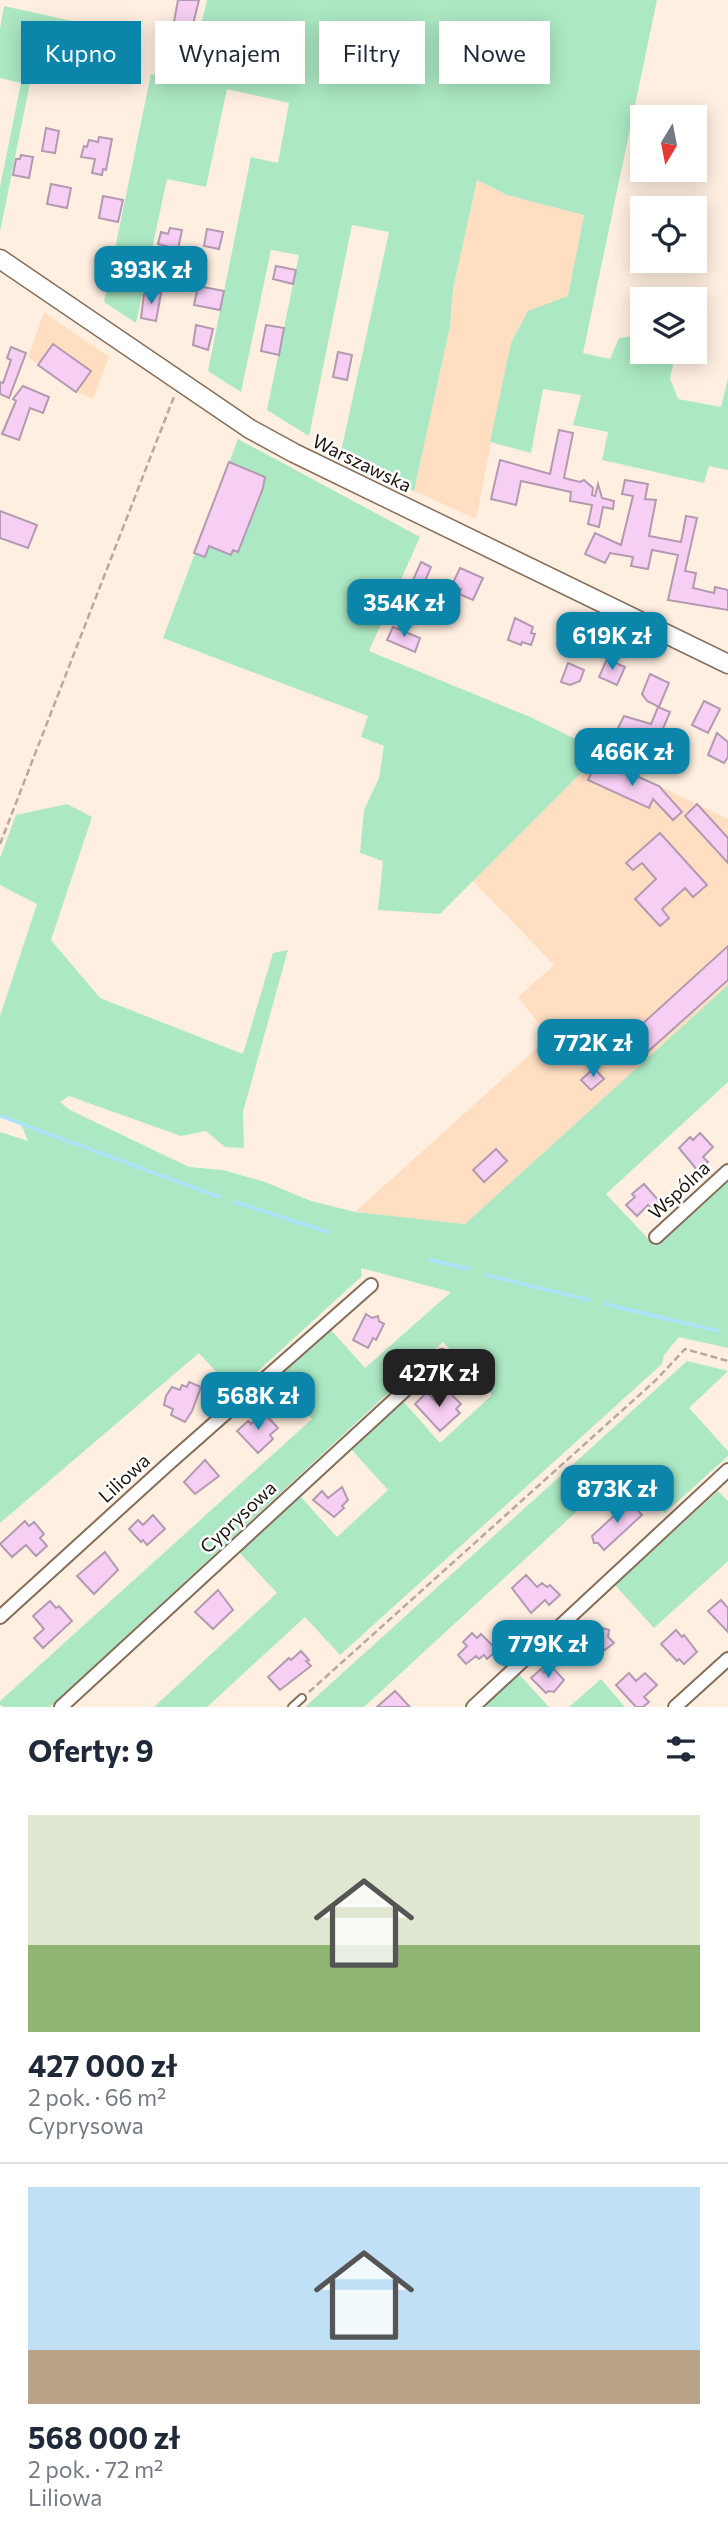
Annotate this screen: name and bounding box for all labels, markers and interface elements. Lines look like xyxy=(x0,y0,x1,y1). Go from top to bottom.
chip: Kupno xyxy=(21,21,141,84)
chip: Wynajem xyxy=(155,21,305,84)
chip: Filtry xyxy=(319,21,425,84)
chip: Nowe xyxy=(439,21,550,84)
north arrow xyxy=(630,105,707,182)
map controls xyxy=(630,105,707,364)
button: locate xyxy=(630,196,707,273)
pin: 393K zł xyxy=(86,246,216,306)
text: 393K zł xyxy=(110,255,192,283)
button: layers xyxy=(630,287,707,364)
street label: Warszawska xyxy=(309,429,416,496)
pin: 354K zł xyxy=(339,580,469,639)
text: 354K zł xyxy=(363,588,445,616)
pin: 619K zł xyxy=(547,612,677,672)
text: 619K zł xyxy=(572,621,652,649)
pin: 466K zł xyxy=(567,728,697,788)
text: 466K zł xyxy=(591,737,673,765)
pin: 772K zł xyxy=(528,1020,658,1079)
text: 772K zł xyxy=(554,1028,632,1056)
street label: Wspólna xyxy=(643,1156,714,1224)
pin: 427K zł xyxy=(374,1350,504,1409)
text: 427K zł xyxy=(399,1358,479,1386)
pin: 568K zł xyxy=(193,1372,323,1432)
text: 568K zł xyxy=(217,1381,299,1409)
street label: Liliowa xyxy=(93,1448,154,1507)
pin: 873K zł xyxy=(552,1466,682,1525)
text: 873K zł xyxy=(577,1474,657,1502)
street label: Cyprysowa xyxy=(195,1476,280,1558)
pin: 779K zł xyxy=(483,1620,613,1680)
text: 779K zł xyxy=(508,1629,588,1657)
icon: filters xyxy=(662,1730,700,1768)
text: Oferty: 9 xyxy=(28,1731,154,1768)
icon: home xyxy=(301,1860,427,1986)
text: 427 000 zł xyxy=(28,2046,177,2083)
text: 2 pok. · 66 m² xyxy=(28,2083,166,2111)
text: Cyprysowa xyxy=(28,2111,144,2139)
icon: home xyxy=(301,2232,427,2358)
text: 568 000 zł xyxy=(28,2418,180,2455)
text: 2 pok. · 72 m² xyxy=(28,2455,163,2483)
text: Liliowa xyxy=(28,2483,102,2511)

